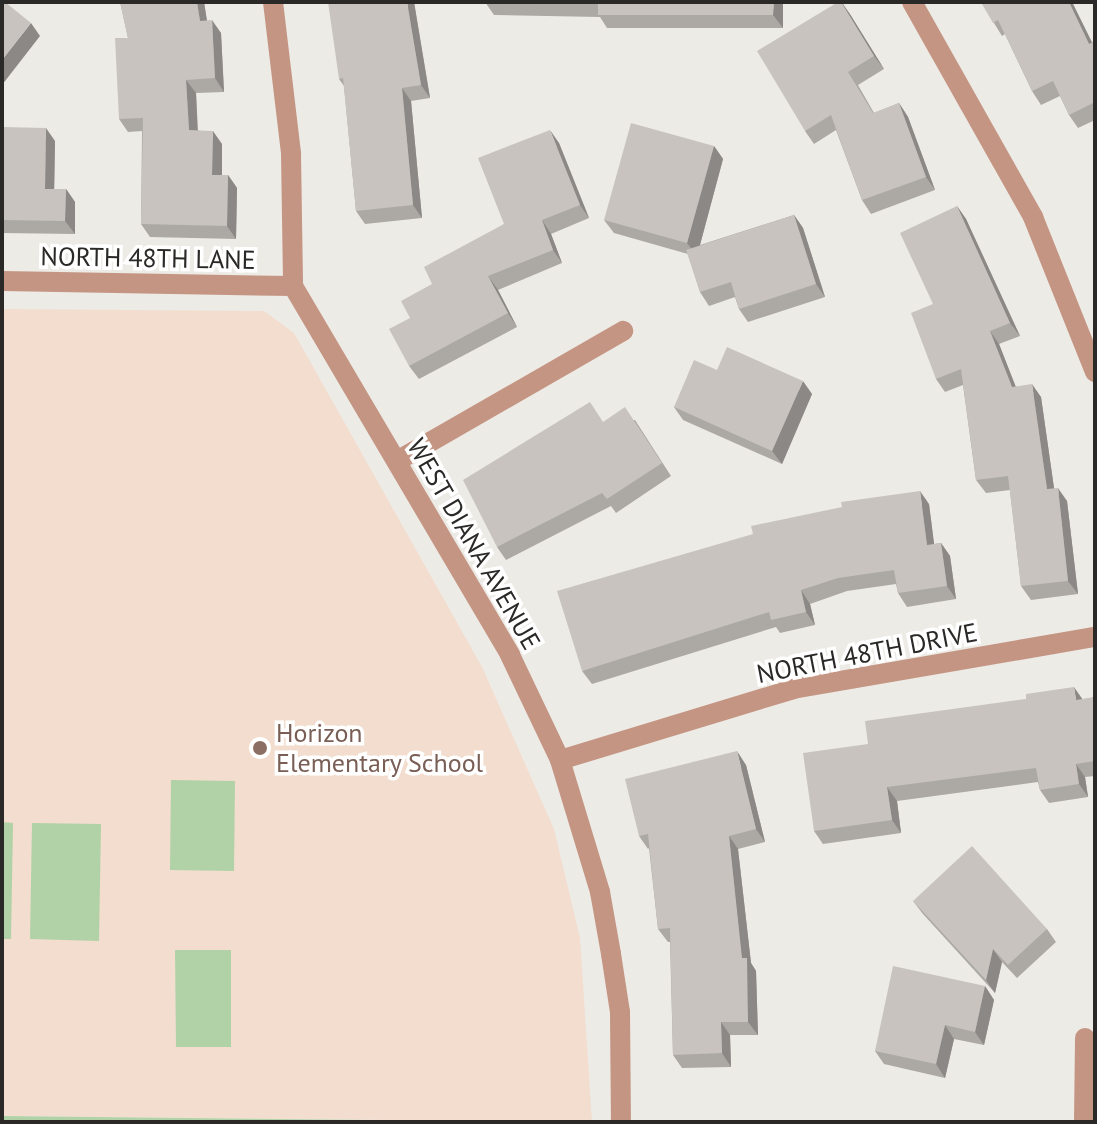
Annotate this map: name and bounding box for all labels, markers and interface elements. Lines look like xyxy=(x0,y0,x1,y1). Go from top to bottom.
street label: NORTH 48TH LANE xyxy=(40,241,256,275)
street label: WEST DIANA AVENUE xyxy=(400,432,548,656)
street label: NORTH 48TH DRIVE xyxy=(754,616,980,690)
place label: Horizon Elementary School xyxy=(276,717,484,778)
marker: Horizon Elementary School xyxy=(251,739,269,757)

